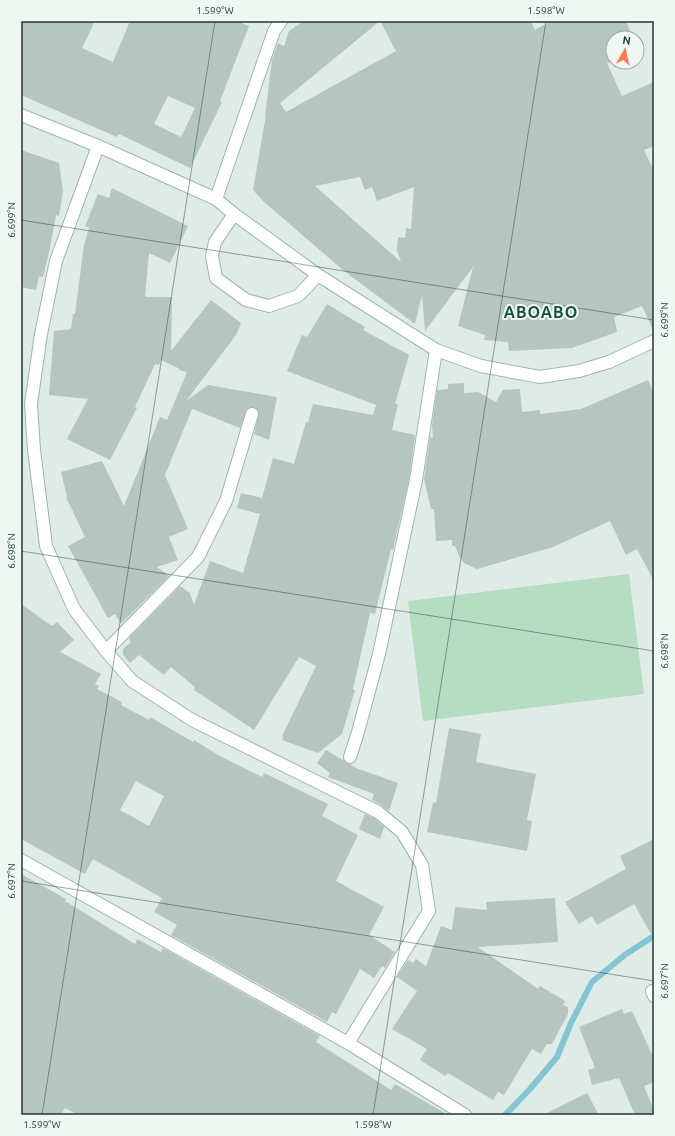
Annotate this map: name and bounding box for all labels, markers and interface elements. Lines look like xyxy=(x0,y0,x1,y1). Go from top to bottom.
text: 1.599°W xyxy=(196,5,234,16)
text: 1.598°W xyxy=(527,5,565,16)
north arrow xyxy=(605,30,645,70)
text: N xyxy=(622,34,632,47)
text: 6.699°N xyxy=(6,202,17,238)
text: 6.699°N xyxy=(659,302,670,338)
district label: ABOABO xyxy=(504,303,578,321)
text: 6.698°N xyxy=(6,533,17,569)
text: 6.698°N xyxy=(659,633,670,669)
text: 6.697°N xyxy=(6,863,17,899)
text: 6.697°N xyxy=(659,963,670,999)
text: 1.599°W xyxy=(23,1119,61,1130)
text: 1.598°W xyxy=(354,1119,392,1130)

